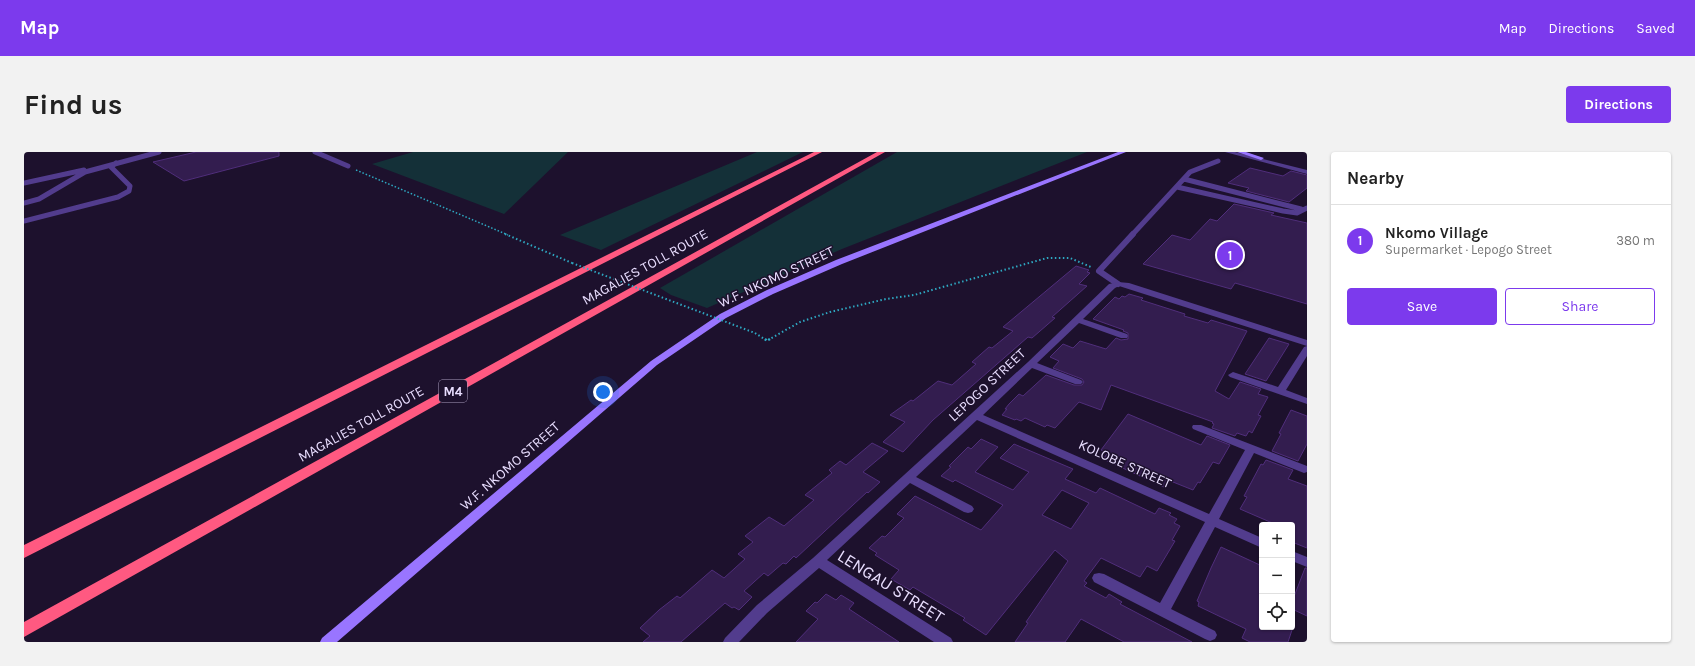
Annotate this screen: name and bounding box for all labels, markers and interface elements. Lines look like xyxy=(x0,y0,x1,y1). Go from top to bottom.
text: Map xyxy=(20,17,59,39)
text: Map xyxy=(1499,20,1527,37)
text: Directions xyxy=(1549,20,1614,37)
text: Saved xyxy=(1636,20,1675,37)
button: Directions xyxy=(1566,86,1671,123)
text: Find us xyxy=(24,88,123,121)
text: Nearby xyxy=(1347,168,1404,188)
text: Nkomo Village xyxy=(1385,224,1488,242)
street label: MAGALIES TOLL ROUTE xyxy=(579,225,711,309)
text: 1 xyxy=(1358,233,1362,248)
text: 380 m xyxy=(1616,233,1655,248)
pin: 1 xyxy=(1217,240,1243,270)
text: Supermarket · Lepogo Street xyxy=(1385,242,1552,257)
street label: W.F. NKOMO STREET xyxy=(715,243,837,311)
button: Save xyxy=(1347,288,1497,325)
button: Share xyxy=(1505,288,1655,325)
street label: LEPOGO STREET xyxy=(945,345,1029,425)
road number: M4 xyxy=(439,380,467,402)
street label: MAGALIES TOLL ROUTE xyxy=(295,382,427,466)
your location xyxy=(593,382,613,402)
street label: W.F. NKOMO STREET xyxy=(457,418,563,514)
street label: KOLOBE STREET xyxy=(1076,436,1174,492)
map controls xyxy=(1259,522,1295,630)
button: + xyxy=(1259,522,1295,558)
street label: LENGAU STREET xyxy=(834,545,948,627)
button: − xyxy=(1259,558,1295,594)
button: locate xyxy=(1259,594,1295,630)

